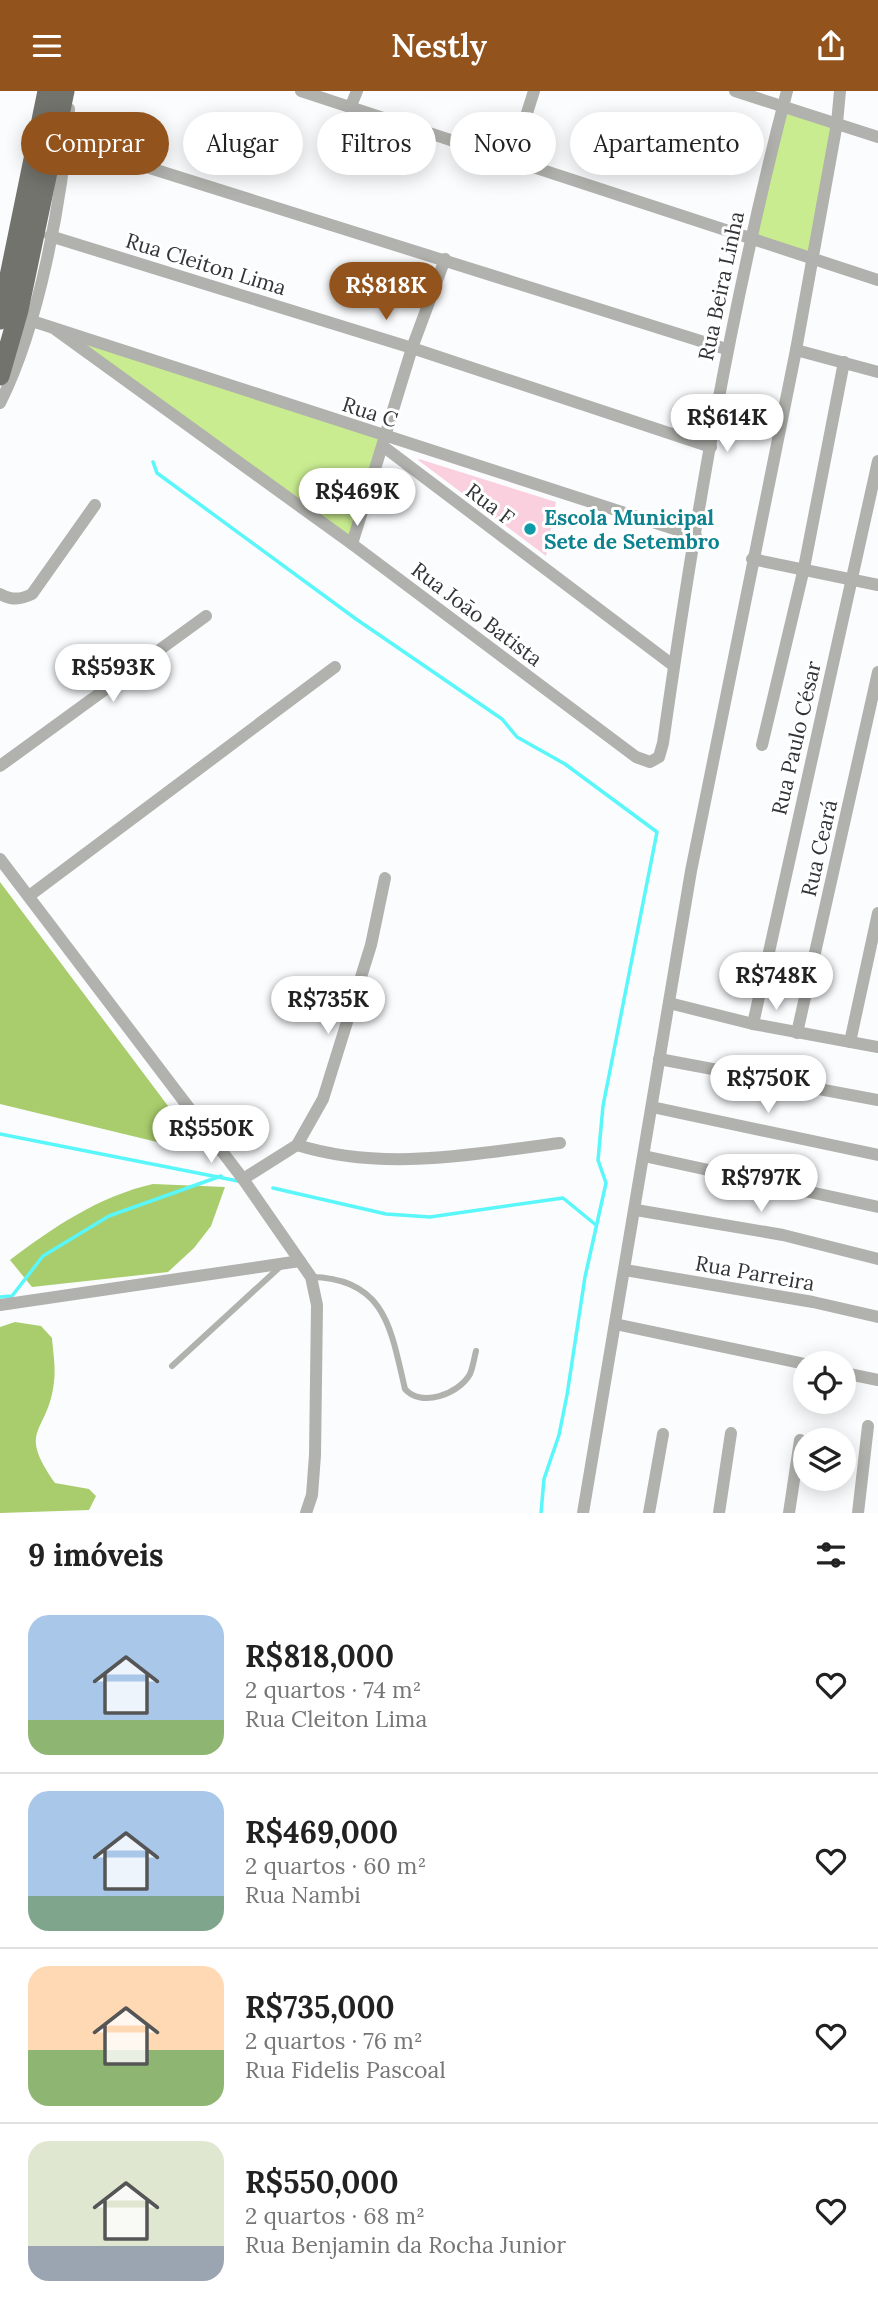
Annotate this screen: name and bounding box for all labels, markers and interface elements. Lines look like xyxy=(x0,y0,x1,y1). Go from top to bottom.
text: Nestly xyxy=(391,25,487,66)
icon: menu xyxy=(28,27,66,65)
icon: share xyxy=(812,27,850,65)
chip: Comprar xyxy=(21,112,169,175)
chip: Alugar xyxy=(183,112,303,175)
chip: Filtros xyxy=(317,112,436,175)
chip: Novo xyxy=(450,112,556,175)
chip: Apartamento xyxy=(570,112,764,175)
street label: Rua Beira Linha xyxy=(692,209,750,363)
street label: Rua Cleiton Lima xyxy=(122,227,290,301)
pin: R$818K xyxy=(329,263,443,322)
text: R$818K xyxy=(345,270,427,299)
street label: Rua C xyxy=(339,390,401,434)
pin: R$614K xyxy=(670,395,784,454)
text: R$614K xyxy=(687,402,767,431)
pin: R$469K xyxy=(300,469,414,528)
text: R$469K xyxy=(315,476,399,505)
street label: Rua F xyxy=(460,477,520,531)
place label: Escola Municipal Sete de Setembro xyxy=(544,504,720,555)
marker: Escola Municipal Sete de Setembro xyxy=(522,521,538,537)
street label: Rua Joāo Batista xyxy=(406,556,548,672)
pin: R$593K xyxy=(56,645,170,704)
text: R$593K xyxy=(71,652,155,681)
street label: Rua Paulo César xyxy=(765,658,827,818)
street label: Rua Ceará xyxy=(795,797,843,899)
pin: R$748K xyxy=(719,953,833,1012)
text: R$748K xyxy=(735,960,817,989)
pin: R$735K xyxy=(271,977,385,1036)
text: R$735K xyxy=(287,984,369,1013)
pin: R$750K xyxy=(711,1055,825,1115)
text: R$750K xyxy=(726,1063,810,1092)
pin: R$550K xyxy=(154,1105,268,1165)
text: R$550K xyxy=(168,1113,254,1142)
pin: R$797K xyxy=(704,1155,818,1214)
text: R$797K xyxy=(721,1162,801,1191)
street label: Rua Parreira xyxy=(693,1249,817,1297)
map controls xyxy=(793,1351,856,1491)
button: locate xyxy=(793,1351,856,1414)
button: layers xyxy=(793,1428,856,1491)
text: 9 imóveis xyxy=(28,1536,164,1574)
icon: filters xyxy=(812,1536,850,1574)
text: R$818,000 xyxy=(245,1637,394,1675)
icon: home xyxy=(84,1643,168,1727)
icon: heart xyxy=(812,1666,850,1704)
text: 2 quartos · 74 m² xyxy=(245,1675,421,1704)
text: Rua Cleiton Lima xyxy=(245,1704,427,1733)
text: R$469,000 xyxy=(245,1813,398,1851)
icon: home xyxy=(84,1819,168,1903)
icon: heart xyxy=(812,1842,850,1880)
text: 2 quartos · 60 m² xyxy=(245,1851,426,1880)
text: Rua Nambi xyxy=(245,1880,361,1909)
text: R$735,000 xyxy=(245,1988,395,2026)
icon: home xyxy=(84,1994,168,2078)
icon: heart xyxy=(812,2017,850,2055)
text: 2 quartos · 76 m² xyxy=(245,2026,423,2055)
text: Rua Fidelis Pascoal xyxy=(245,2055,446,2084)
text: R$550,000 xyxy=(245,2163,398,2201)
icon: home xyxy=(84,2169,168,2253)
icon: heart xyxy=(812,2192,850,2230)
text: 2 quartos · 68 m² xyxy=(245,2201,425,2230)
text: Rua Benjamin da Rocha Junior xyxy=(245,2230,566,2259)

